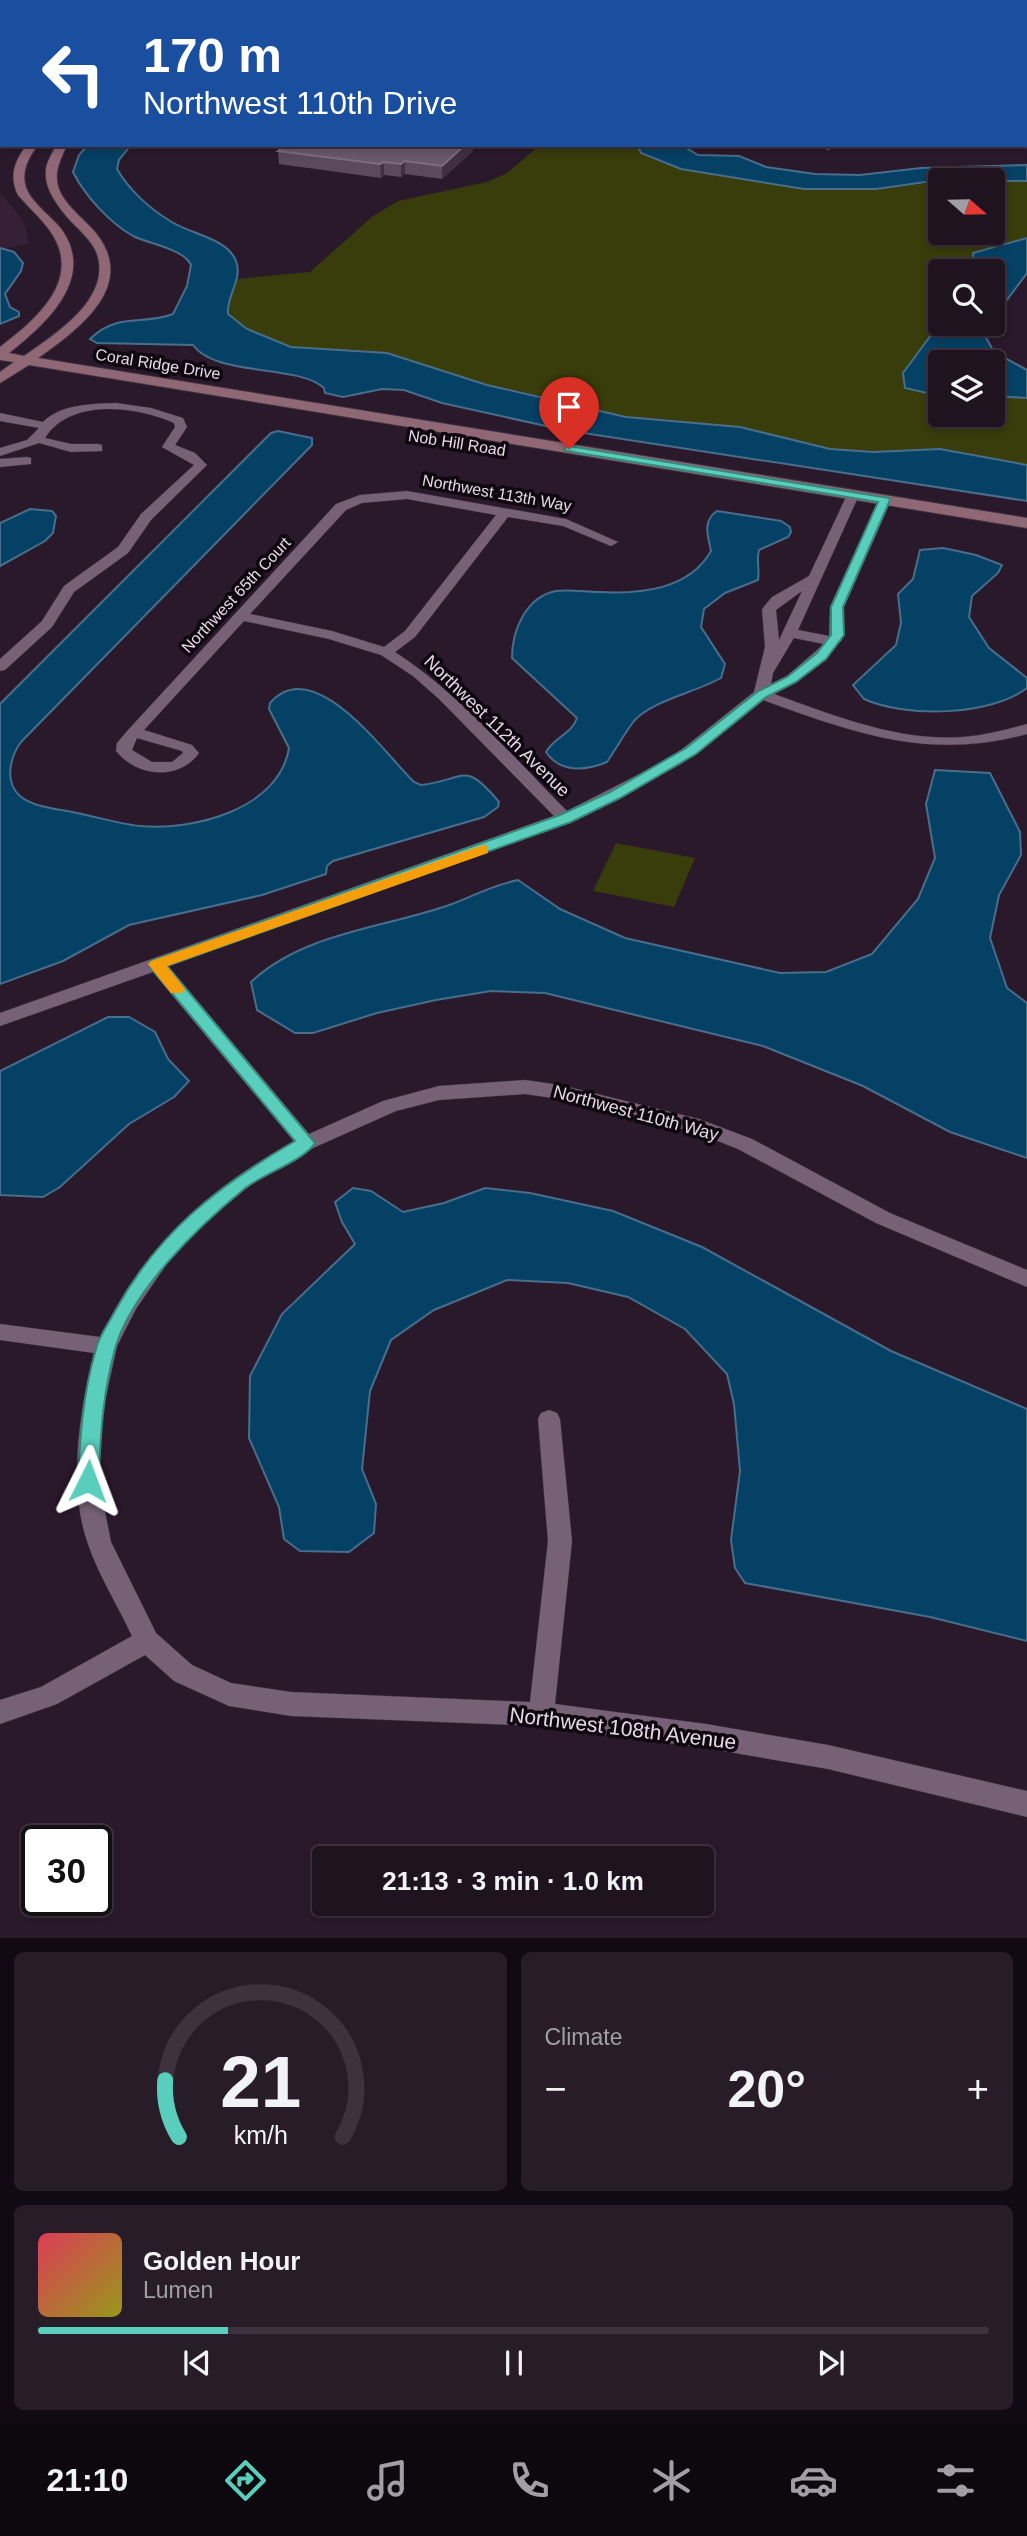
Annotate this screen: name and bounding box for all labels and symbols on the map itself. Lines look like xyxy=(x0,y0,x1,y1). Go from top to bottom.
north arrow xyxy=(928,168,1004,245)
street label: Coral Ridge Drive xyxy=(94,346,222,382)
pin xyxy=(539,377,599,449)
street label: Nob Hill Road xyxy=(407,427,507,459)
street label: Northwest 113th Way xyxy=(421,472,573,514)
street label: Northwest 65th Court xyxy=(178,534,294,656)
street label: Northwest 112th Avenue xyxy=(420,651,574,801)
street label: Northwest 110th Way xyxy=(551,1081,721,1145)
position arrow xyxy=(51,1444,125,1518)
street label: Northwest 108th Avenue xyxy=(508,1703,738,1753)
speed limit sign: 30 xyxy=(21,1825,112,1916)

